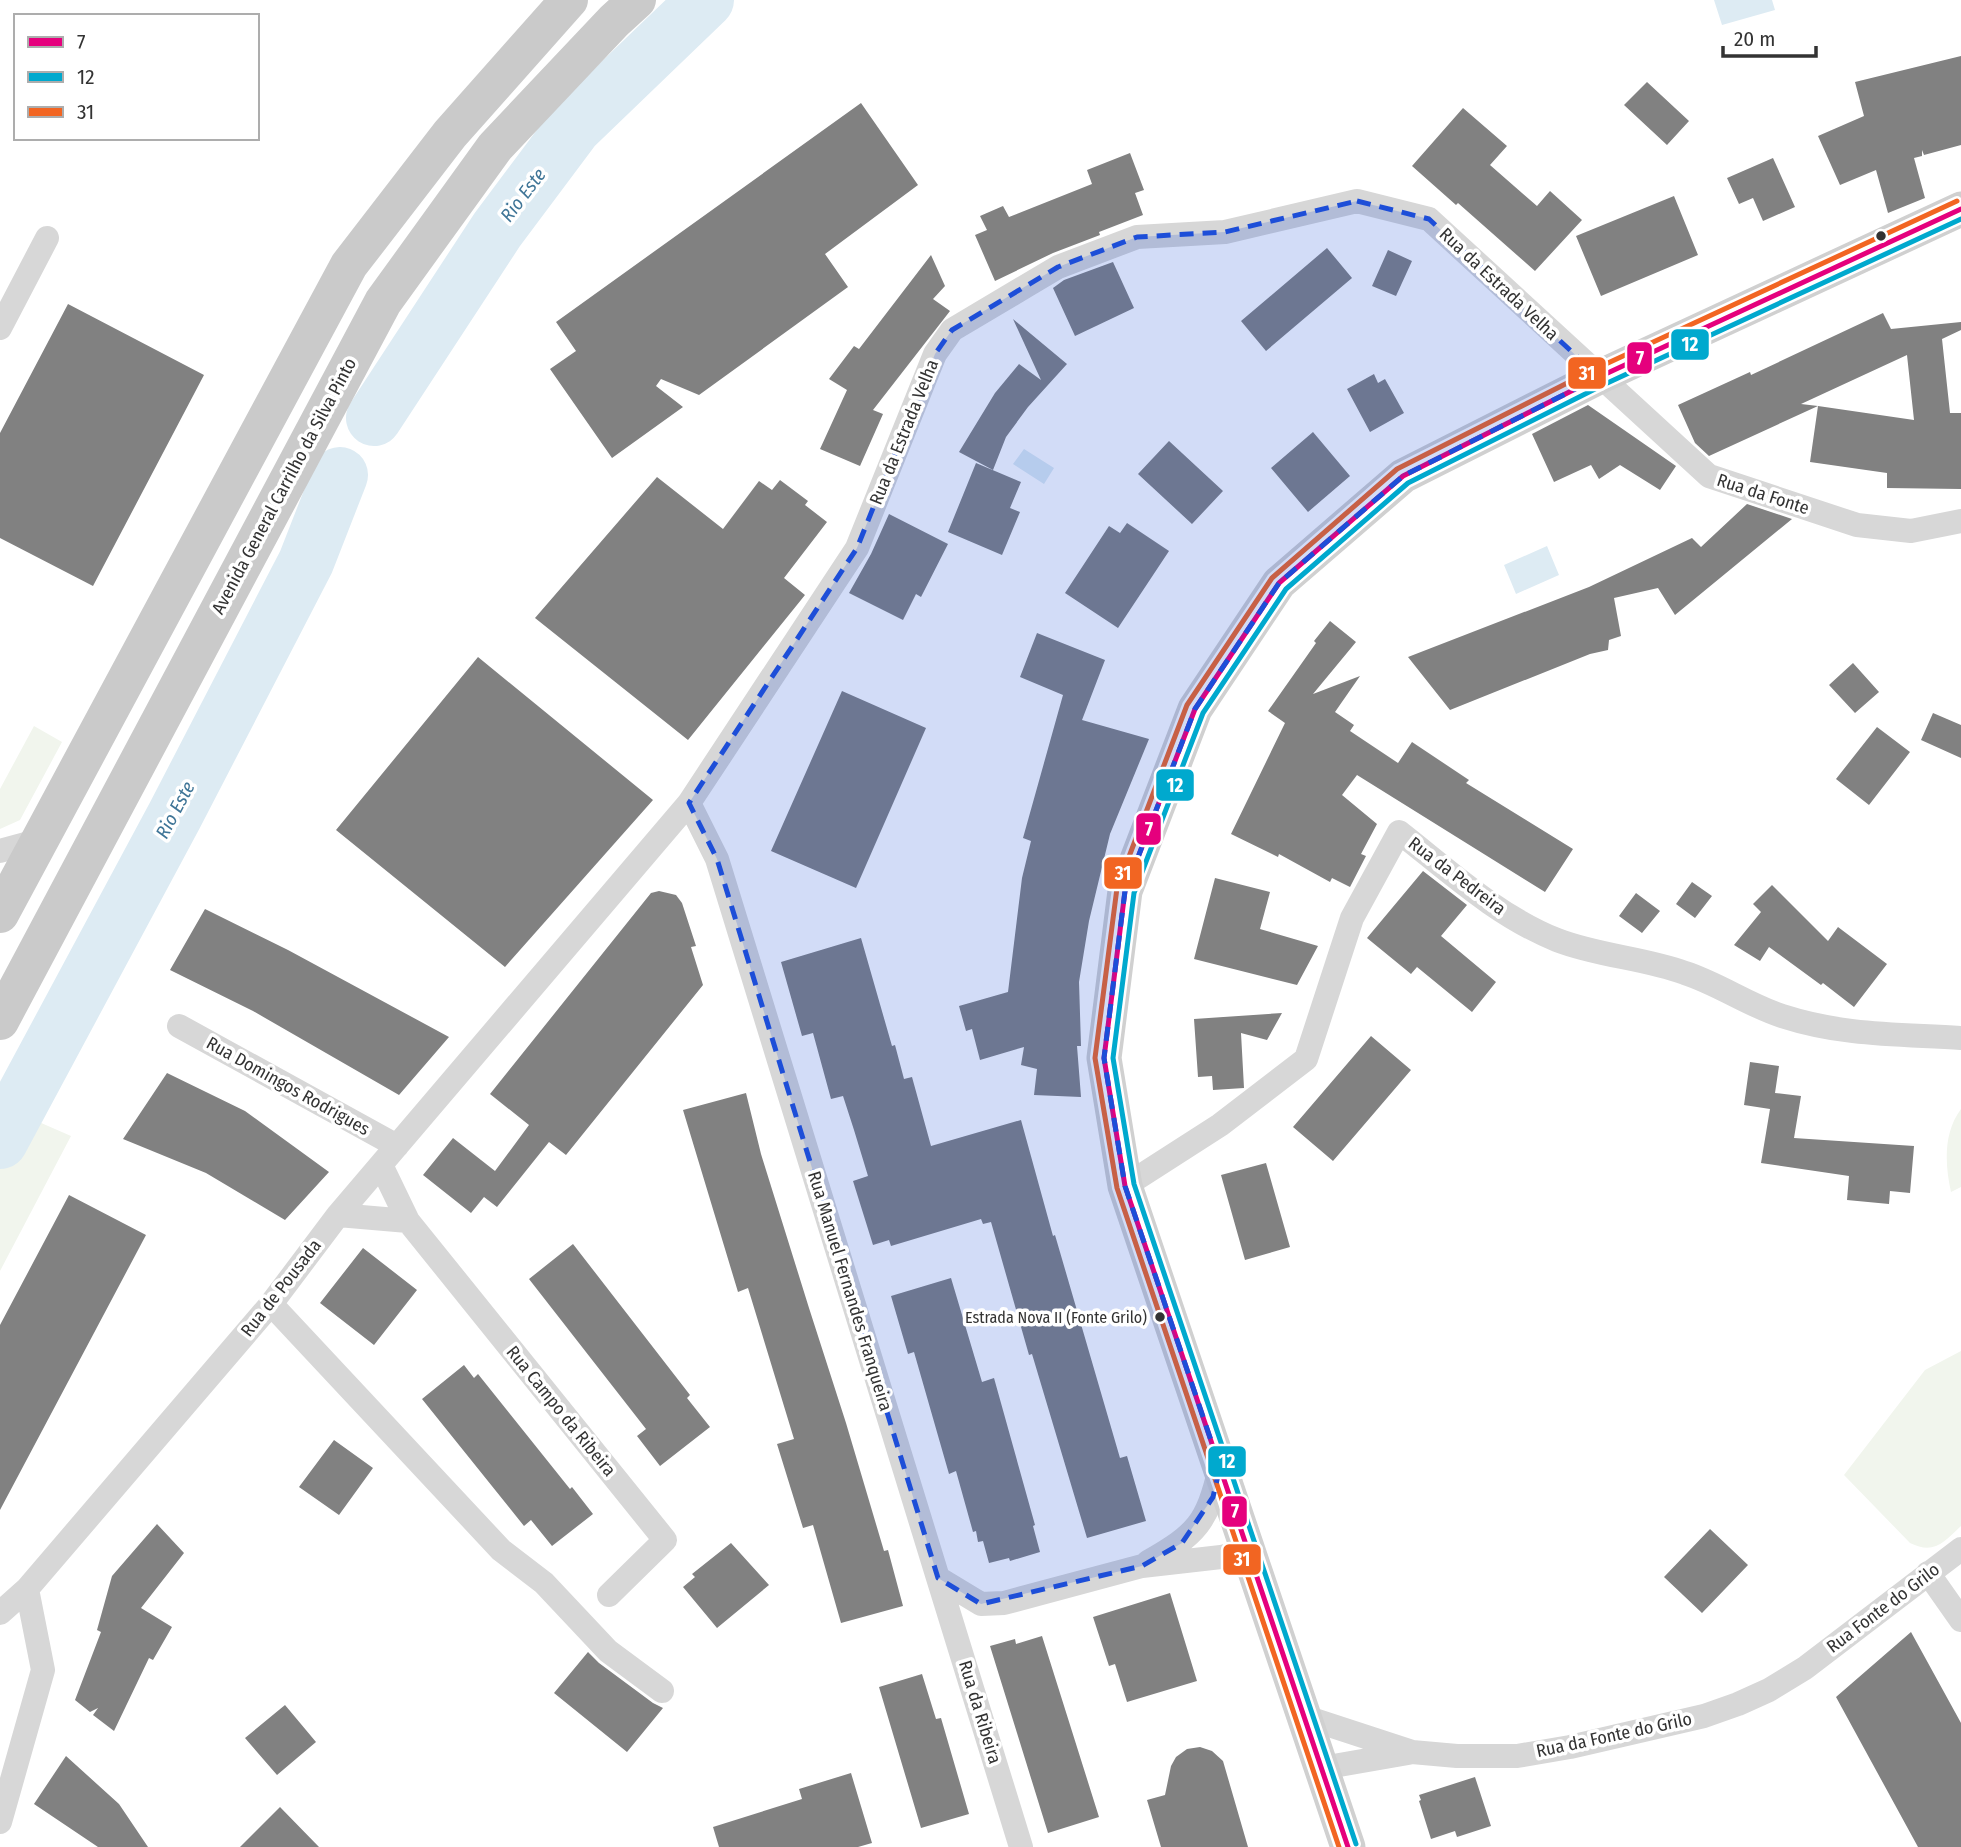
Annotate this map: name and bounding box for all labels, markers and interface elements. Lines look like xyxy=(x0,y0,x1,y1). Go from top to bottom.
legend xyxy=(14,14,259,140)
scale bar xyxy=(1723,14,1816,58)
text: 20 m xyxy=(1734,26,1775,52)
text: 7 xyxy=(77,29,86,55)
text: 12 xyxy=(77,64,94,90)
text: 31 xyxy=(77,99,94,125)
water label: Rio Este xyxy=(495,164,551,226)
street label: Rua da Estrada Velha xyxy=(1435,223,1563,345)
unlabelled marker xyxy=(1874,229,1888,243)
line badge: 12 xyxy=(1670,328,1710,361)
text: 12 xyxy=(1682,333,1699,356)
line badge: 7 xyxy=(1626,341,1653,375)
text: 7 xyxy=(1636,347,1644,370)
street label: Avenida General Carrilho da Silva Pinto xyxy=(207,354,361,618)
street label: Rua da Estrada Velha xyxy=(865,356,943,508)
line badge: 31 xyxy=(1567,356,1607,390)
text: 31 xyxy=(1578,362,1595,385)
street label: Rua da Fonte xyxy=(1714,469,1812,519)
line badge: 12 xyxy=(1155,768,1195,802)
text: 12 xyxy=(1167,774,1184,797)
water label: Rio Este xyxy=(150,778,200,842)
line badge: 7 xyxy=(1135,812,1162,846)
text: 7 xyxy=(1145,818,1153,841)
street label: Rua da Pedreira xyxy=(1404,832,1510,920)
line badge: 31 xyxy=(1103,856,1143,890)
text: 31 xyxy=(1114,862,1131,885)
street label: Rua Domingos Rodrigues xyxy=(202,1032,374,1140)
street label: Rua Manuel Fernandes Franqueira xyxy=(803,1168,897,1414)
street label: Rua de Pousada xyxy=(236,1235,326,1341)
place label: Estrada Nova II (Fonte Grilo) xyxy=(965,1308,1147,1327)
marker: Estrada Nova II (Fonte Grilo) xyxy=(1153,1310,1167,1324)
street label: Rua Campo da Ribeira xyxy=(502,1341,621,1481)
line badge: 12 xyxy=(1207,1445,1247,1478)
text: 12 xyxy=(1219,1450,1236,1473)
line badge: 7 xyxy=(1221,1495,1248,1528)
text: 7 xyxy=(1231,1500,1239,1523)
line badge: 31 xyxy=(1222,1543,1262,1576)
text: 31 xyxy=(1233,1548,1250,1571)
street label: Rua Fonte do Grilo xyxy=(1822,1558,1944,1658)
street label: Rua da Ribeira xyxy=(954,1658,1006,1766)
street label: Rua da Fonte do Grilo xyxy=(1534,1708,1694,1762)

